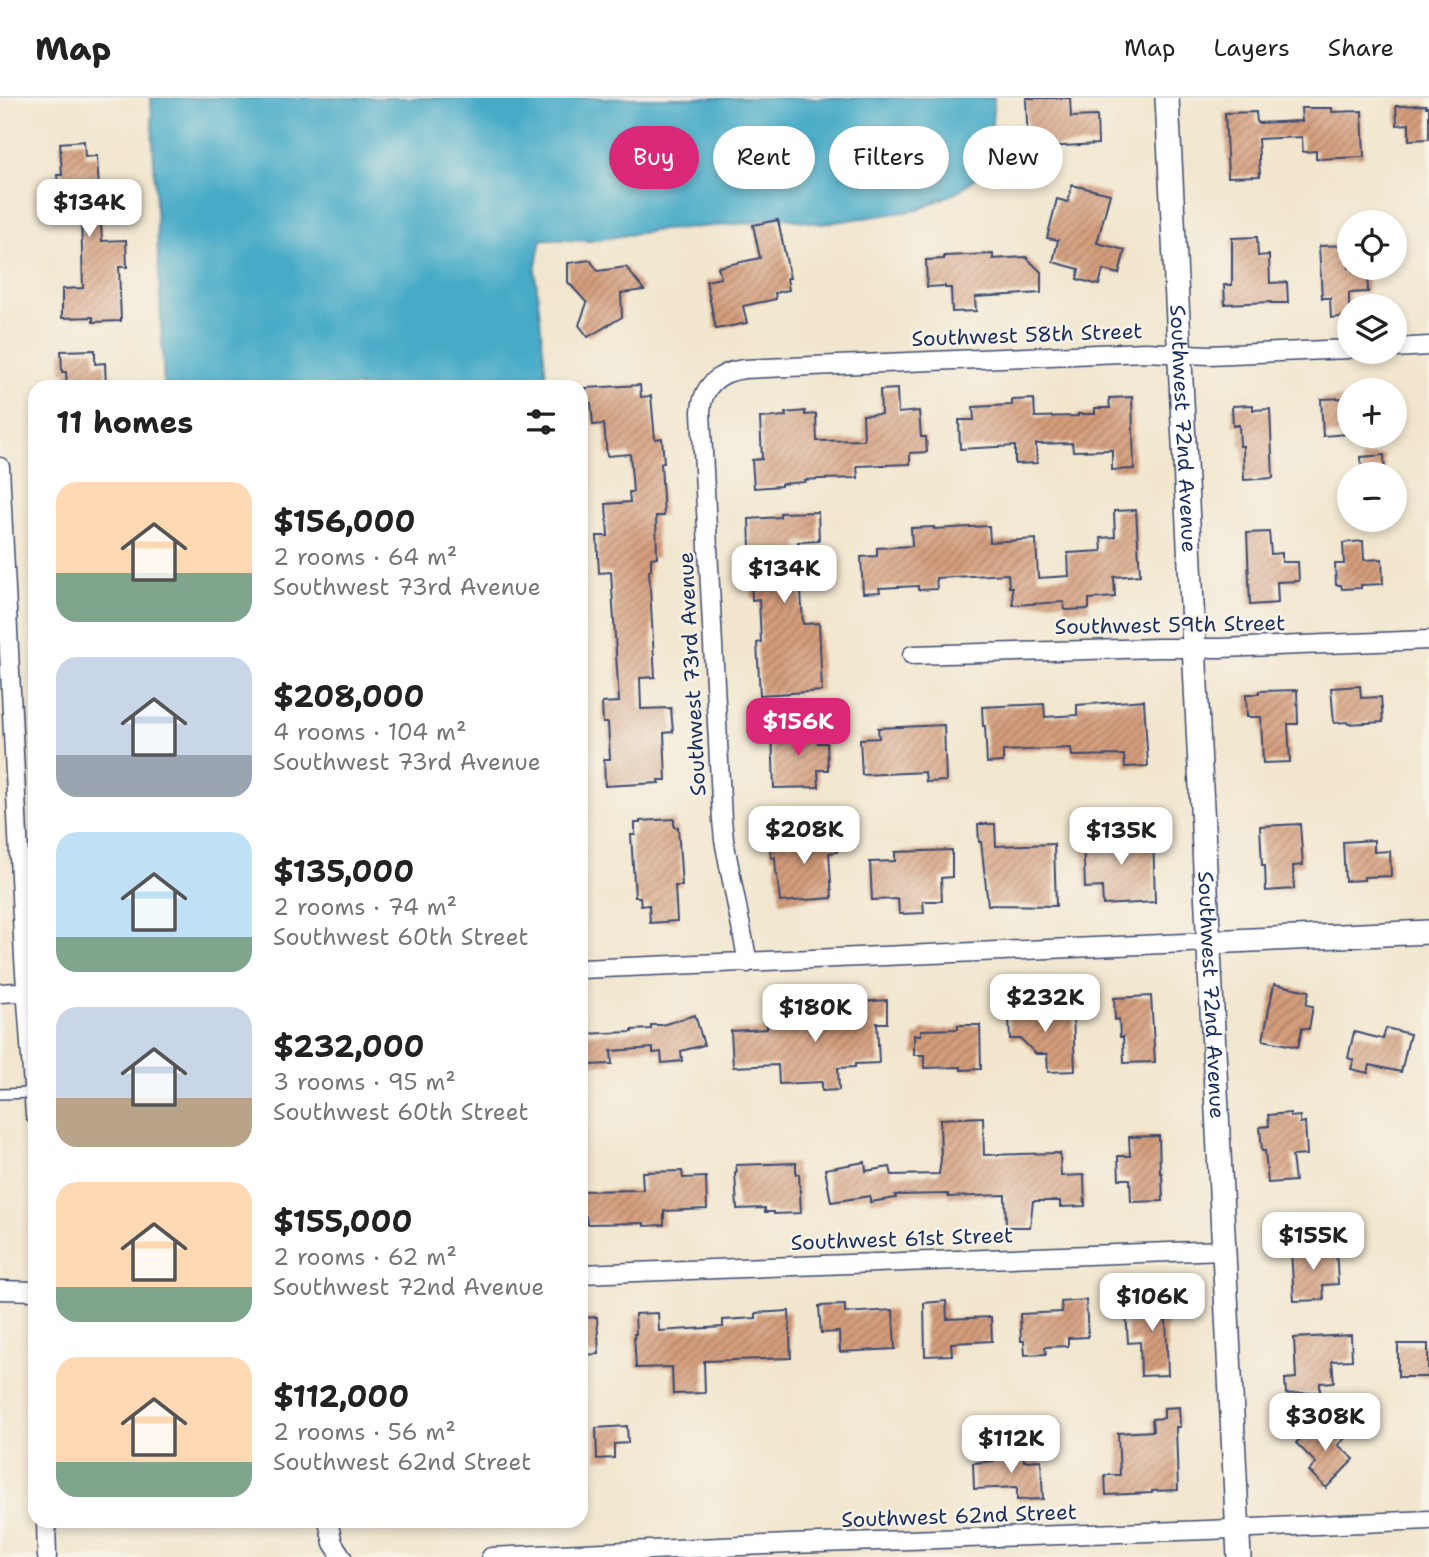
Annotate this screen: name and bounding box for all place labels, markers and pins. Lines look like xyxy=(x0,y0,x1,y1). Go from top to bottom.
pin: $134K xyxy=(40,180,138,239)
pin: $134K xyxy=(735,546,833,605)
pin: $156K xyxy=(749,698,847,758)
pin: $208K xyxy=(755,806,853,866)
pin: $135K xyxy=(1072,808,1170,867)
pin: $232K xyxy=(996,974,1094,1034)
pin: $180K xyxy=(766,984,864,1044)
pin: $155K xyxy=(1264,1212,1362,1272)
pin: $106K xyxy=(1103,1274,1201,1333)
pin: $308K xyxy=(1276,1394,1374,1453)
pin: $112K xyxy=(962,1416,1060,1475)

